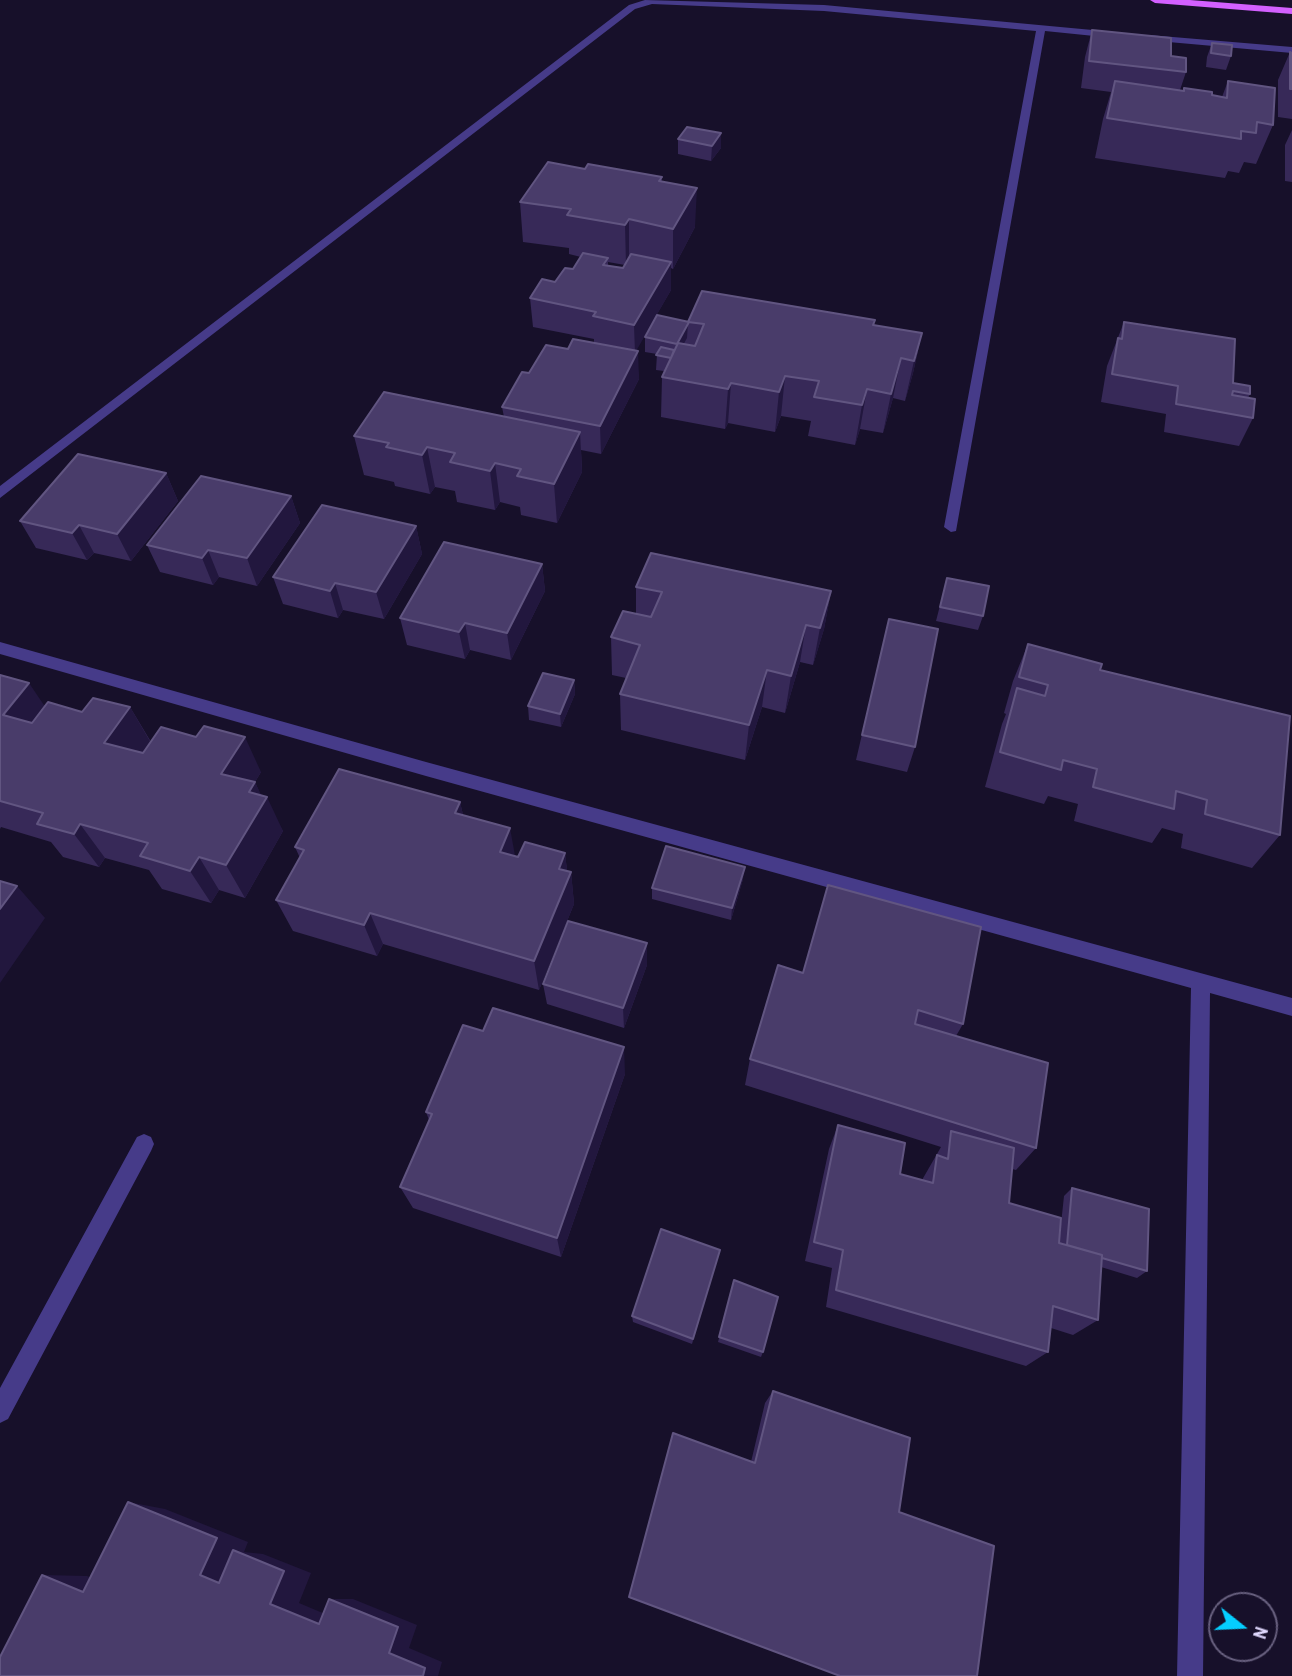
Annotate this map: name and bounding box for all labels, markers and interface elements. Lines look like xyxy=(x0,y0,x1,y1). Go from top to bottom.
north arrow xyxy=(1208,1592,1278,1662)
text: N xyxy=(1247,1624,1275,1642)

